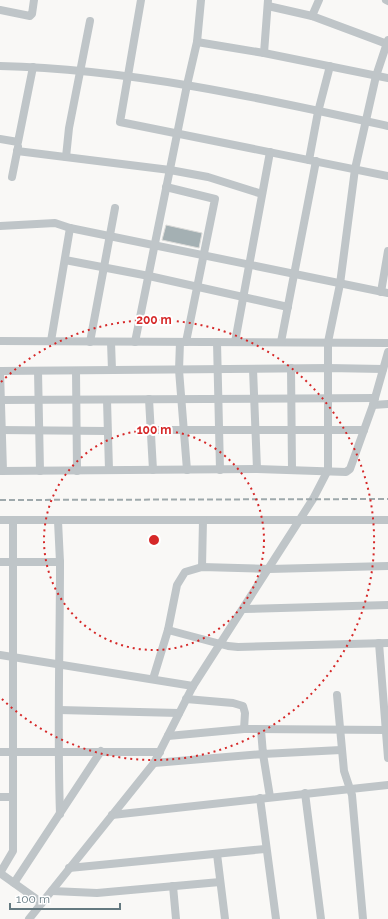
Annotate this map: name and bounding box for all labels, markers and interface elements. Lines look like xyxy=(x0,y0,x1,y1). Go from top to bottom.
text: 200 m xyxy=(136,313,172,327)
text: 100 m xyxy=(137,423,171,437)
centre of rings xyxy=(147,533,161,547)
scale bar xyxy=(10,885,120,911)
text: 100 m xyxy=(16,892,50,906)

